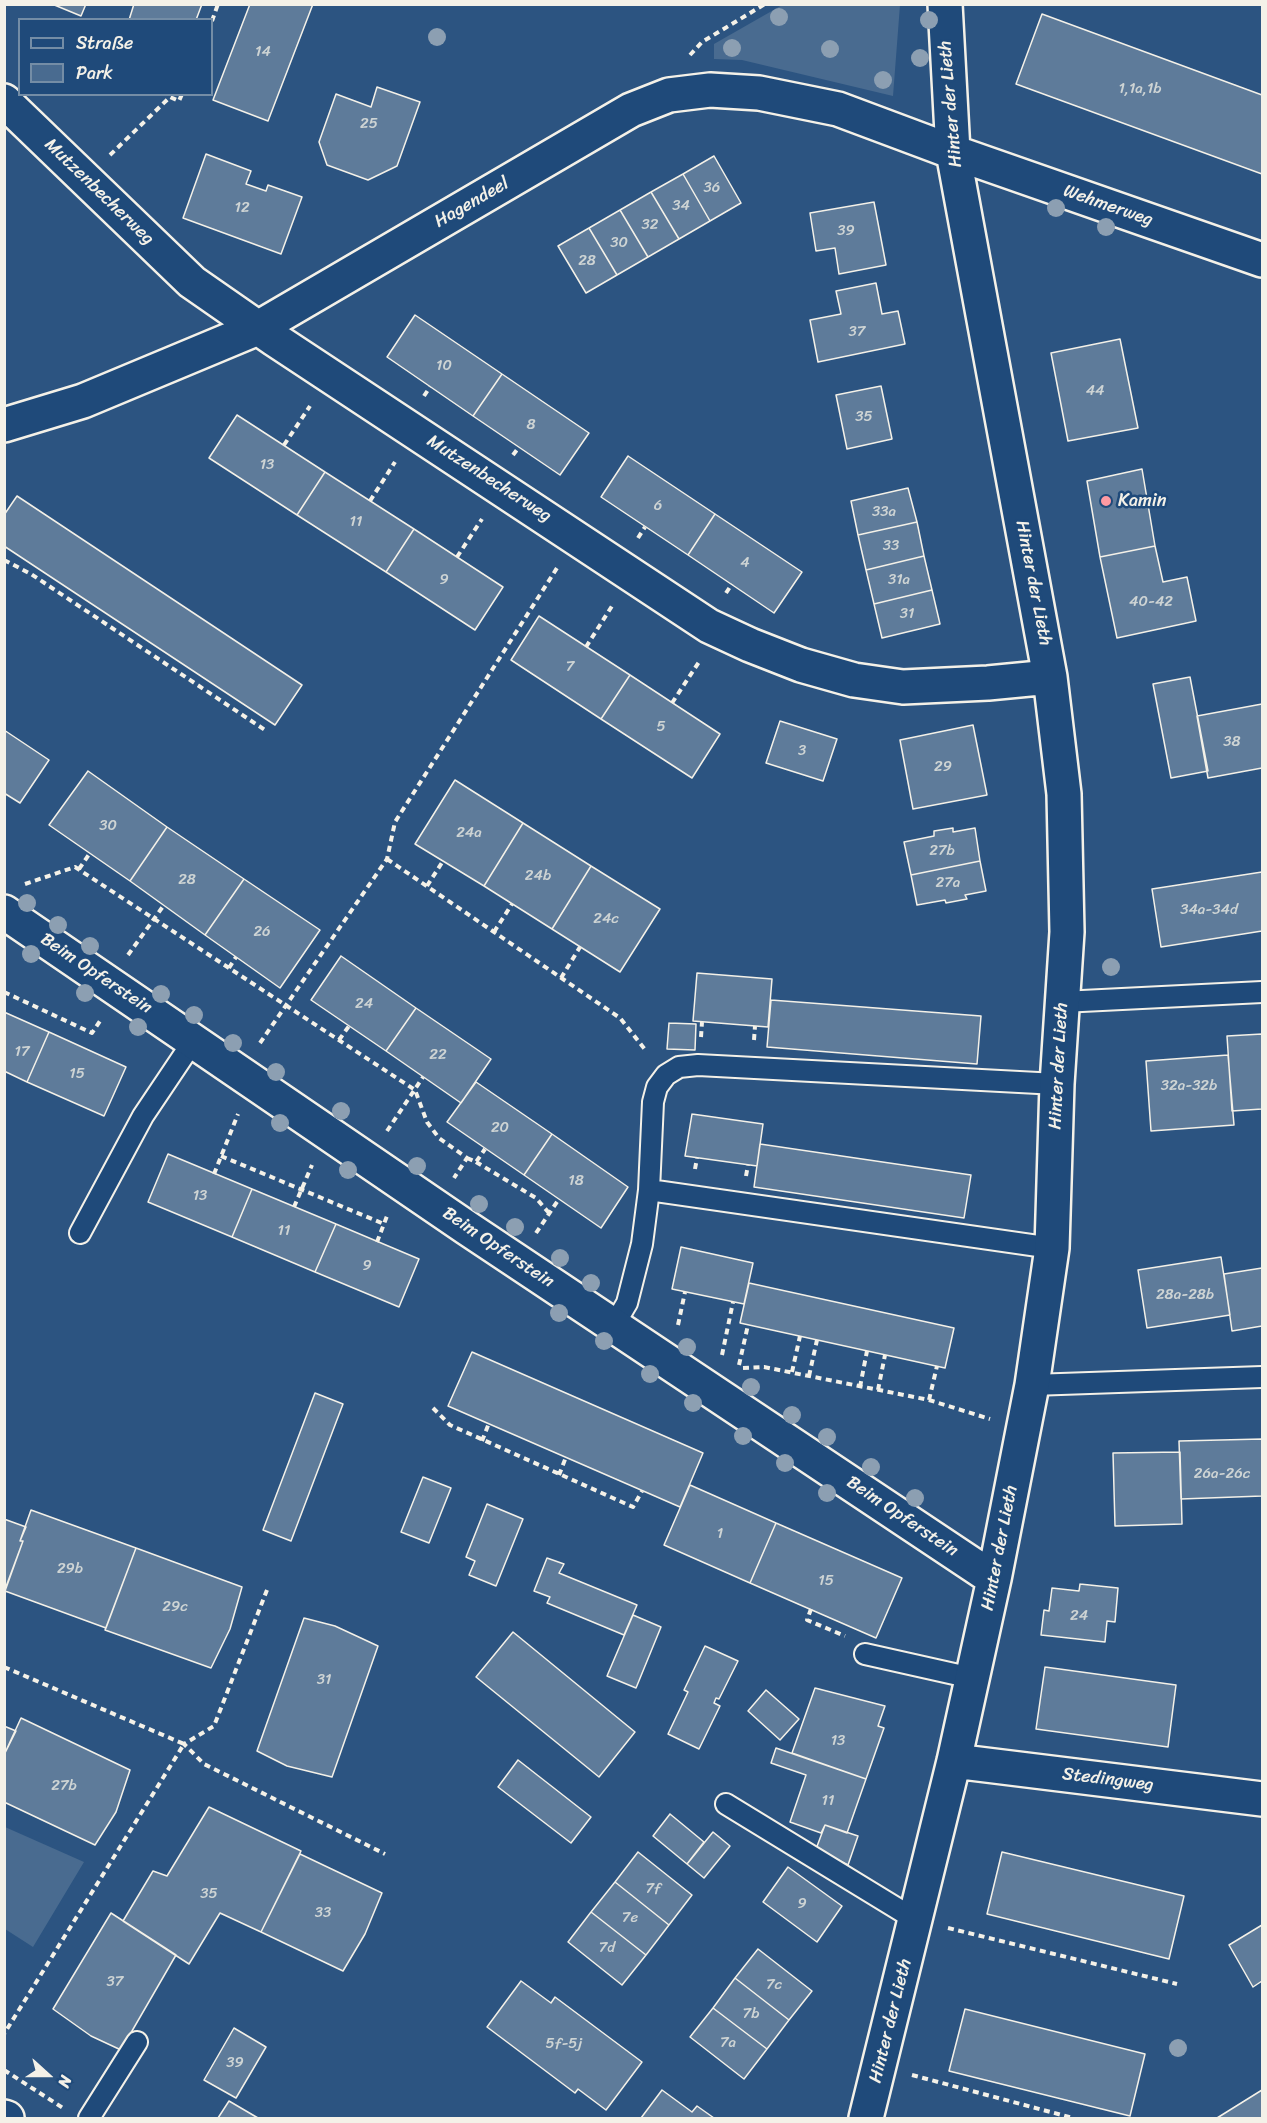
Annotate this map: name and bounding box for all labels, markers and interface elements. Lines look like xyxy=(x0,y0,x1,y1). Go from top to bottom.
legend xyxy=(18,18,213,96)
text: Straße xyxy=(76,27,133,59)
street label: Hinter der Lieth xyxy=(935,40,967,168)
house number: 14 xyxy=(255,43,271,61)
text: Park xyxy=(76,57,113,89)
house number: 1,1a,1b xyxy=(1118,80,1162,98)
house number: 25 xyxy=(360,115,378,133)
street label: Mutzenbecherweg xyxy=(40,134,158,250)
street label: Hagendeel xyxy=(431,173,513,233)
house number: 36 xyxy=(704,179,720,197)
street label: Wehmerweg xyxy=(1060,181,1156,231)
house number: 34 xyxy=(672,197,690,215)
house number: 12 xyxy=(234,199,250,217)
house number: 32 xyxy=(642,216,658,234)
house number: 39 xyxy=(837,222,855,240)
house number: 30 xyxy=(610,234,628,252)
house number: 28 xyxy=(578,252,596,270)
house number: 37 xyxy=(849,323,865,341)
house number: 10 xyxy=(436,357,452,375)
house number: 44 xyxy=(1086,382,1104,400)
house number: 35 xyxy=(855,408,873,426)
house number: 8 xyxy=(526,416,536,434)
street label: Mutzenbecherweg xyxy=(423,431,555,527)
house number: 13 xyxy=(260,456,274,474)
place label: Kamin xyxy=(1118,490,1166,512)
marker: Kamin xyxy=(1099,494,1113,508)
house number: 6 xyxy=(654,497,662,515)
house number: 33a xyxy=(872,503,896,521)
house number: 11 xyxy=(350,513,362,531)
street label: Hinter der Lieth xyxy=(1010,518,1056,648)
house number: 33 xyxy=(883,537,899,555)
house number: 4 xyxy=(740,554,750,572)
house number: 9 xyxy=(439,571,449,589)
house number: 31a xyxy=(888,571,910,589)
house number: 40-42 xyxy=(1129,593,1173,611)
house number: 31 xyxy=(900,605,914,623)
house number: 7 xyxy=(566,658,574,676)
house number: 5 xyxy=(656,718,666,736)
house number: 38 xyxy=(1223,733,1241,751)
house number: 3 xyxy=(798,742,806,760)
house number: 29 xyxy=(934,758,952,776)
house number: 30 xyxy=(99,817,117,835)
house number: 24a xyxy=(456,824,482,842)
house number: 27b xyxy=(929,842,955,860)
house number: 24b xyxy=(525,867,551,885)
house number: 28 xyxy=(178,871,196,889)
house number: 27a xyxy=(936,874,960,892)
house number: 34a-34d xyxy=(1180,901,1238,919)
house number: 24c xyxy=(593,910,619,928)
house number: 26 xyxy=(253,923,271,941)
street label: Beim Opferstein xyxy=(36,929,156,1019)
house number: 24 xyxy=(355,995,373,1013)
street label: Hinter der Lieth xyxy=(1045,1002,1073,1130)
house number: 17 xyxy=(15,1043,29,1061)
house number: 22 xyxy=(429,1046,447,1064)
house number: 15 xyxy=(69,1065,85,1083)
house number: 32a-32b xyxy=(1161,1077,1217,1095)
house number: 20 xyxy=(491,1119,509,1137)
house number: 18 xyxy=(568,1172,584,1190)
house number: 13 xyxy=(193,1187,207,1205)
street label: Beim Opferstein xyxy=(438,1203,558,1293)
house number: 11 xyxy=(278,1222,290,1240)
house number: 9 xyxy=(362,1257,372,1275)
house number: 28a-28b xyxy=(1156,1286,1214,1304)
house number: 26a-26c xyxy=(1194,1465,1250,1483)
street label: Beim Opferstein xyxy=(842,1472,962,1562)
street label: Hinter der Lieth xyxy=(977,1483,1023,1613)
house number: 1 xyxy=(717,1525,723,1543)
house number: 29b xyxy=(57,1560,83,1578)
house number: 15 xyxy=(818,1572,834,1590)
house number: 29c xyxy=(162,1598,188,1616)
house number: 24 xyxy=(1070,1607,1088,1625)
house number: 31 xyxy=(317,1671,331,1689)
house number: 13 xyxy=(831,1732,845,1750)
street label: Stedingweg xyxy=(1061,1764,1155,1796)
house number: 27b xyxy=(51,1777,77,1795)
house number: 11 xyxy=(822,1792,834,1810)
house number: 7f xyxy=(645,1880,661,1898)
house number: 35 xyxy=(200,1885,218,1903)
house number: 9 xyxy=(797,1895,807,1913)
house number: 33 xyxy=(315,1904,331,1922)
house number: 7e xyxy=(622,1909,638,1927)
house number: 7d xyxy=(599,1939,615,1957)
street label: Hinter der Lieth xyxy=(865,1957,917,2085)
house number: 37 xyxy=(107,1973,123,1991)
house number: 7c xyxy=(766,1976,782,1994)
house number: 7b xyxy=(743,2005,759,2023)
house number: 7a xyxy=(720,2034,736,2052)
house number: 5f-5j xyxy=(546,2035,582,2053)
north arrow xyxy=(18,2045,78,2105)
house number: 39 xyxy=(226,2054,244,2072)
text: N xyxy=(50,2071,81,2092)

